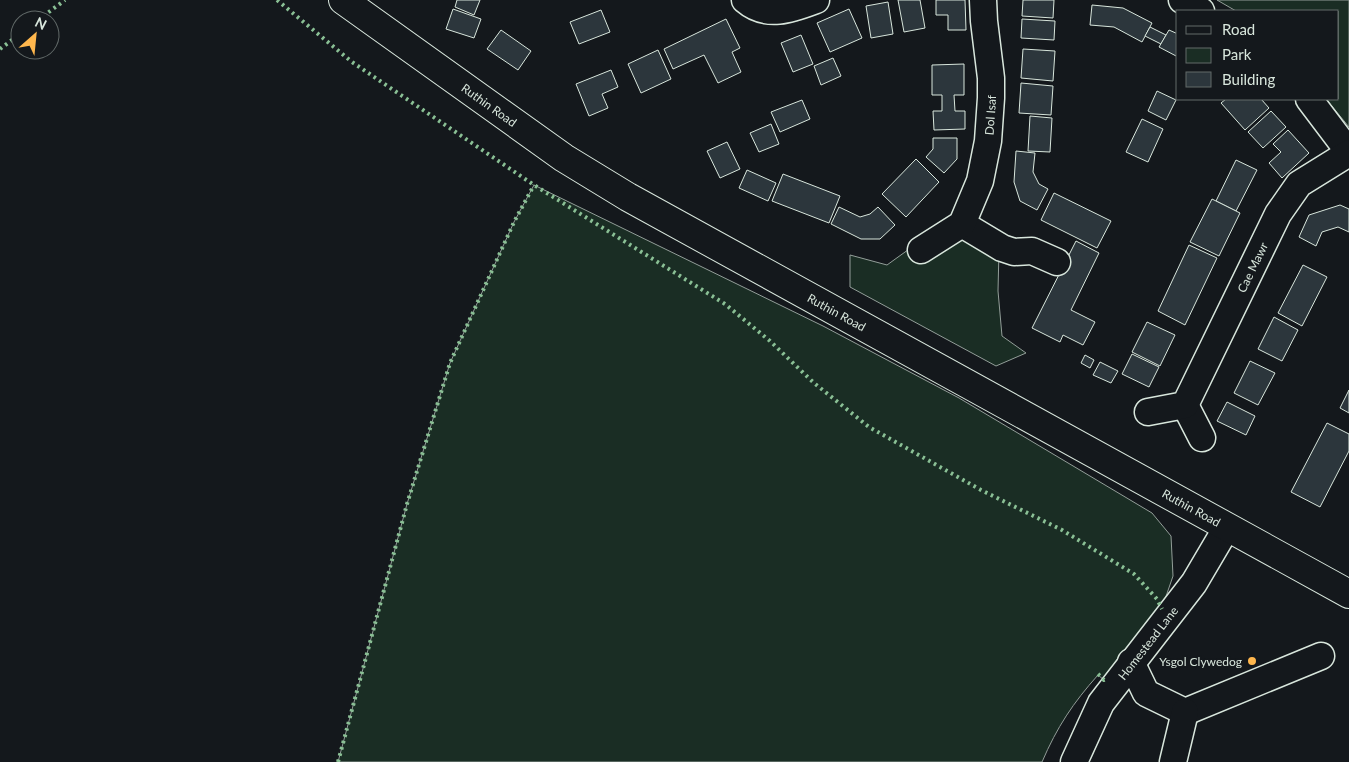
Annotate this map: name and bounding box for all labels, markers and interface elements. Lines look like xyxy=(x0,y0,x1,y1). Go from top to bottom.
north arrow xyxy=(10,10,60,60)
legend xyxy=(1176,10,1339,100)
text: N xyxy=(32,13,50,33)
text: Road xyxy=(1222,20,1255,38)
text: Park xyxy=(1222,45,1252,63)
text: Building xyxy=(1222,70,1275,88)
street label: Ruthin Road xyxy=(459,80,520,129)
street label: Dol Isaf xyxy=(981,94,999,136)
street label: Cae Mawr xyxy=(1234,239,1271,295)
street label: Ruthin Road xyxy=(805,290,869,334)
street label: Ruthin Road xyxy=(1160,485,1223,529)
street label: Homestead Lane xyxy=(1114,603,1181,683)
place label: Ysgol Clywedog xyxy=(1159,654,1242,669)
marker: Ysgol Clywedog xyxy=(1246,655,1258,667)

